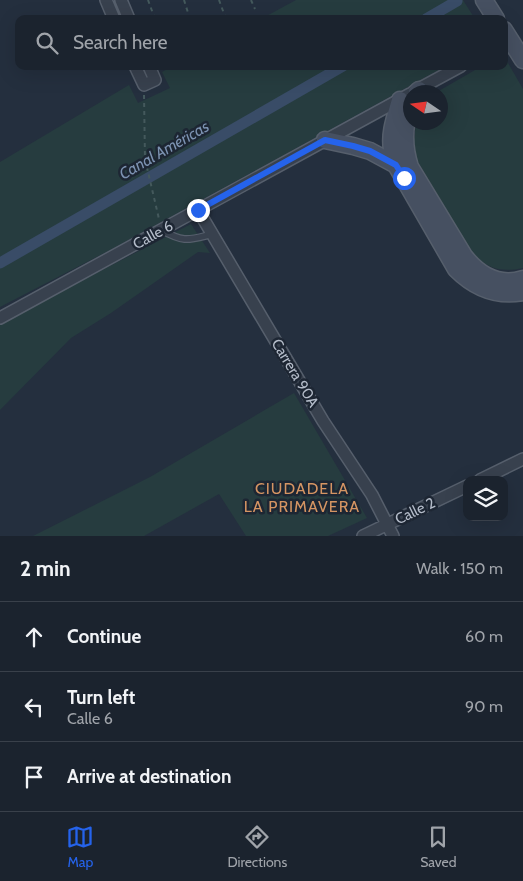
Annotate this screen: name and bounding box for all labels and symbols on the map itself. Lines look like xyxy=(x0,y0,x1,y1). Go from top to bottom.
north arrow xyxy=(403,85,448,130)
water label: Canal Américas xyxy=(116,117,212,183)
route start xyxy=(393,167,416,190)
route end xyxy=(187,199,210,222)
street label: Calle 6 xyxy=(130,217,176,253)
street label: Carrera 90A xyxy=(268,335,323,411)
district label: CIUDADELA LA PRIMAVERA xyxy=(244,479,360,516)
street label: Calle 2 xyxy=(392,494,438,528)

